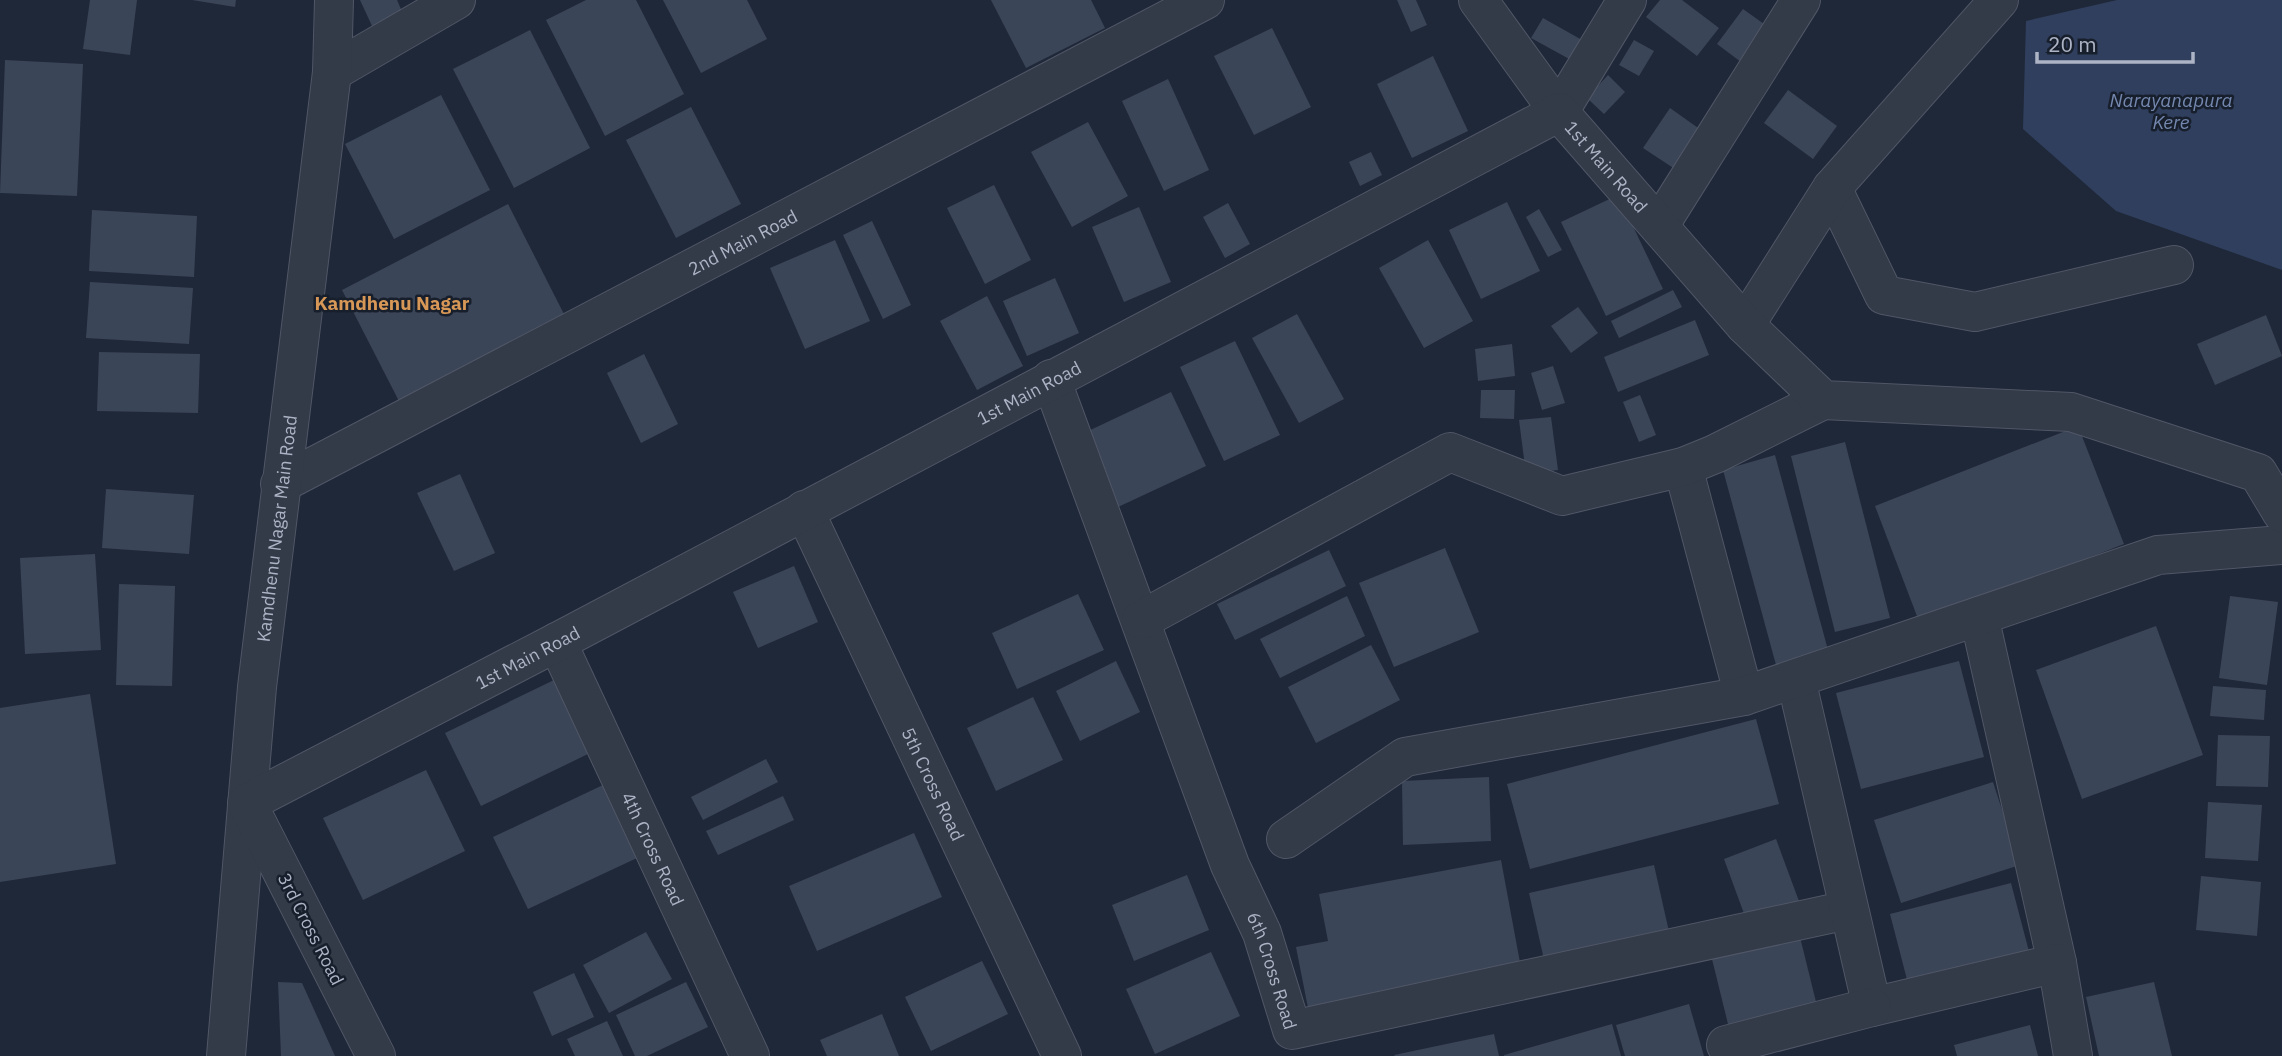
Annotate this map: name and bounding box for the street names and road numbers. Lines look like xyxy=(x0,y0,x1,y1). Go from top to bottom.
street label: 1st Main Road xyxy=(1560,116,1653,217)
street label: 2nd Main Road xyxy=(684,204,801,280)
street label: 1st Main Road xyxy=(973,355,1085,429)
street label: Kamdhenu Nagar Main Road xyxy=(251,414,302,643)
street label: 1st Main Road xyxy=(471,621,584,694)
street label: 5th Cross Road xyxy=(897,724,970,844)
street label: 4th Cross Road xyxy=(617,788,690,909)
street label: 3rd Cross Road xyxy=(273,869,349,989)
street label: 6th Cross Road xyxy=(1242,908,1303,1032)

